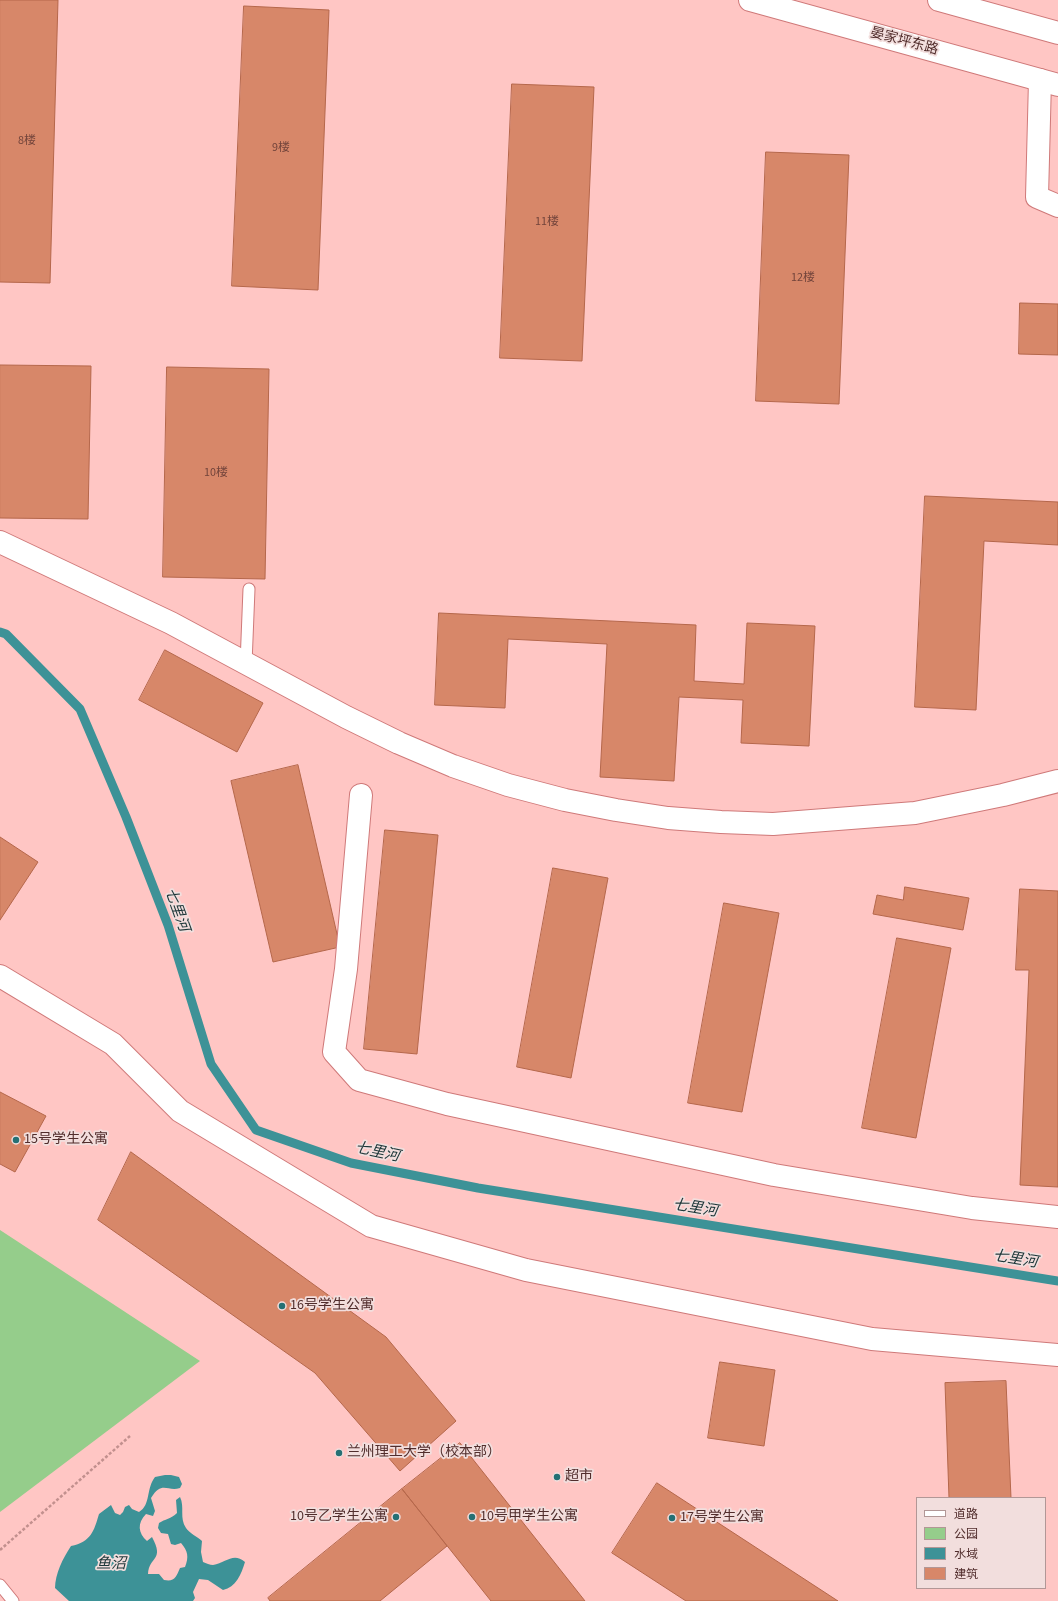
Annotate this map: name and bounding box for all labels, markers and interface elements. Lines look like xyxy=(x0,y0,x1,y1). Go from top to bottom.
street label: 晏家坪东路 xyxy=(868,25,940,59)
house number: 8楼 xyxy=(18,134,36,148)
house number: 9楼 xyxy=(272,141,290,155)
house number: 11楼 xyxy=(535,215,559,229)
house number: 12楼 xyxy=(791,271,815,285)
house number: 10楼 xyxy=(204,466,228,480)
water label: 七里河 xyxy=(160,886,192,934)
place label: 15号学生公寓 xyxy=(24,1132,108,1148)
marker: 15号学生公寓 xyxy=(11,1135,21,1145)
water label: 七里河 xyxy=(353,1140,401,1166)
water label: 七里河 xyxy=(671,1197,719,1221)
water label: 七里河 xyxy=(991,1248,1039,1272)
place label: 16号学生公寓 xyxy=(290,1298,374,1314)
marker: 16号学生公寓 xyxy=(277,1301,287,1311)
place label: 兰州理工大学（校本部） xyxy=(347,1445,501,1461)
marker: 兰州理工大学（校本部） xyxy=(334,1448,344,1458)
place label: 超市 xyxy=(565,1469,593,1485)
marker: 超市 xyxy=(552,1472,562,1482)
legend xyxy=(916,1497,1046,1589)
text: 道路 xyxy=(954,1506,978,1523)
place label: 10号乙学生公寓 xyxy=(290,1509,388,1525)
place label: 10号甲学生公寓 xyxy=(480,1509,578,1525)
place label: 17号学生公寓 xyxy=(680,1510,764,1526)
marker: 10号乙学生公寓 xyxy=(391,1512,401,1522)
marker: 10号甲学生公寓 xyxy=(467,1512,477,1522)
marker: 17号学生公寓 xyxy=(667,1513,677,1523)
text: 公园 xyxy=(954,1526,978,1543)
text: 水域 xyxy=(954,1546,978,1563)
water label: 鱼沼 xyxy=(96,1556,126,1574)
text: 建筑 xyxy=(954,1566,978,1583)

